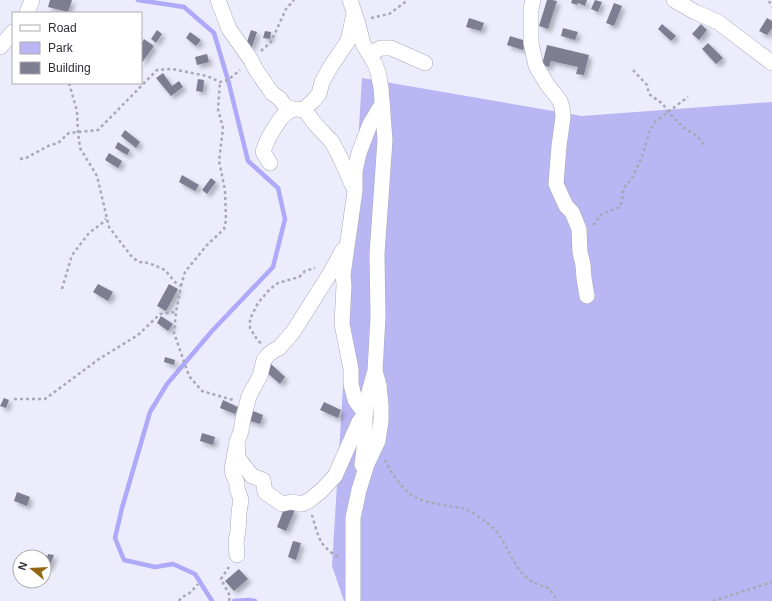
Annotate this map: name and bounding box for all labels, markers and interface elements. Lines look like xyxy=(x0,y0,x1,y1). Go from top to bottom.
legend xyxy=(12,12,142,84)
text: Road xyxy=(48,21,77,35)
text: Park xyxy=(48,41,74,55)
text: Building xyxy=(48,61,91,75)
north arrow xyxy=(12,549,52,589)
text: N xyxy=(16,560,29,572)

